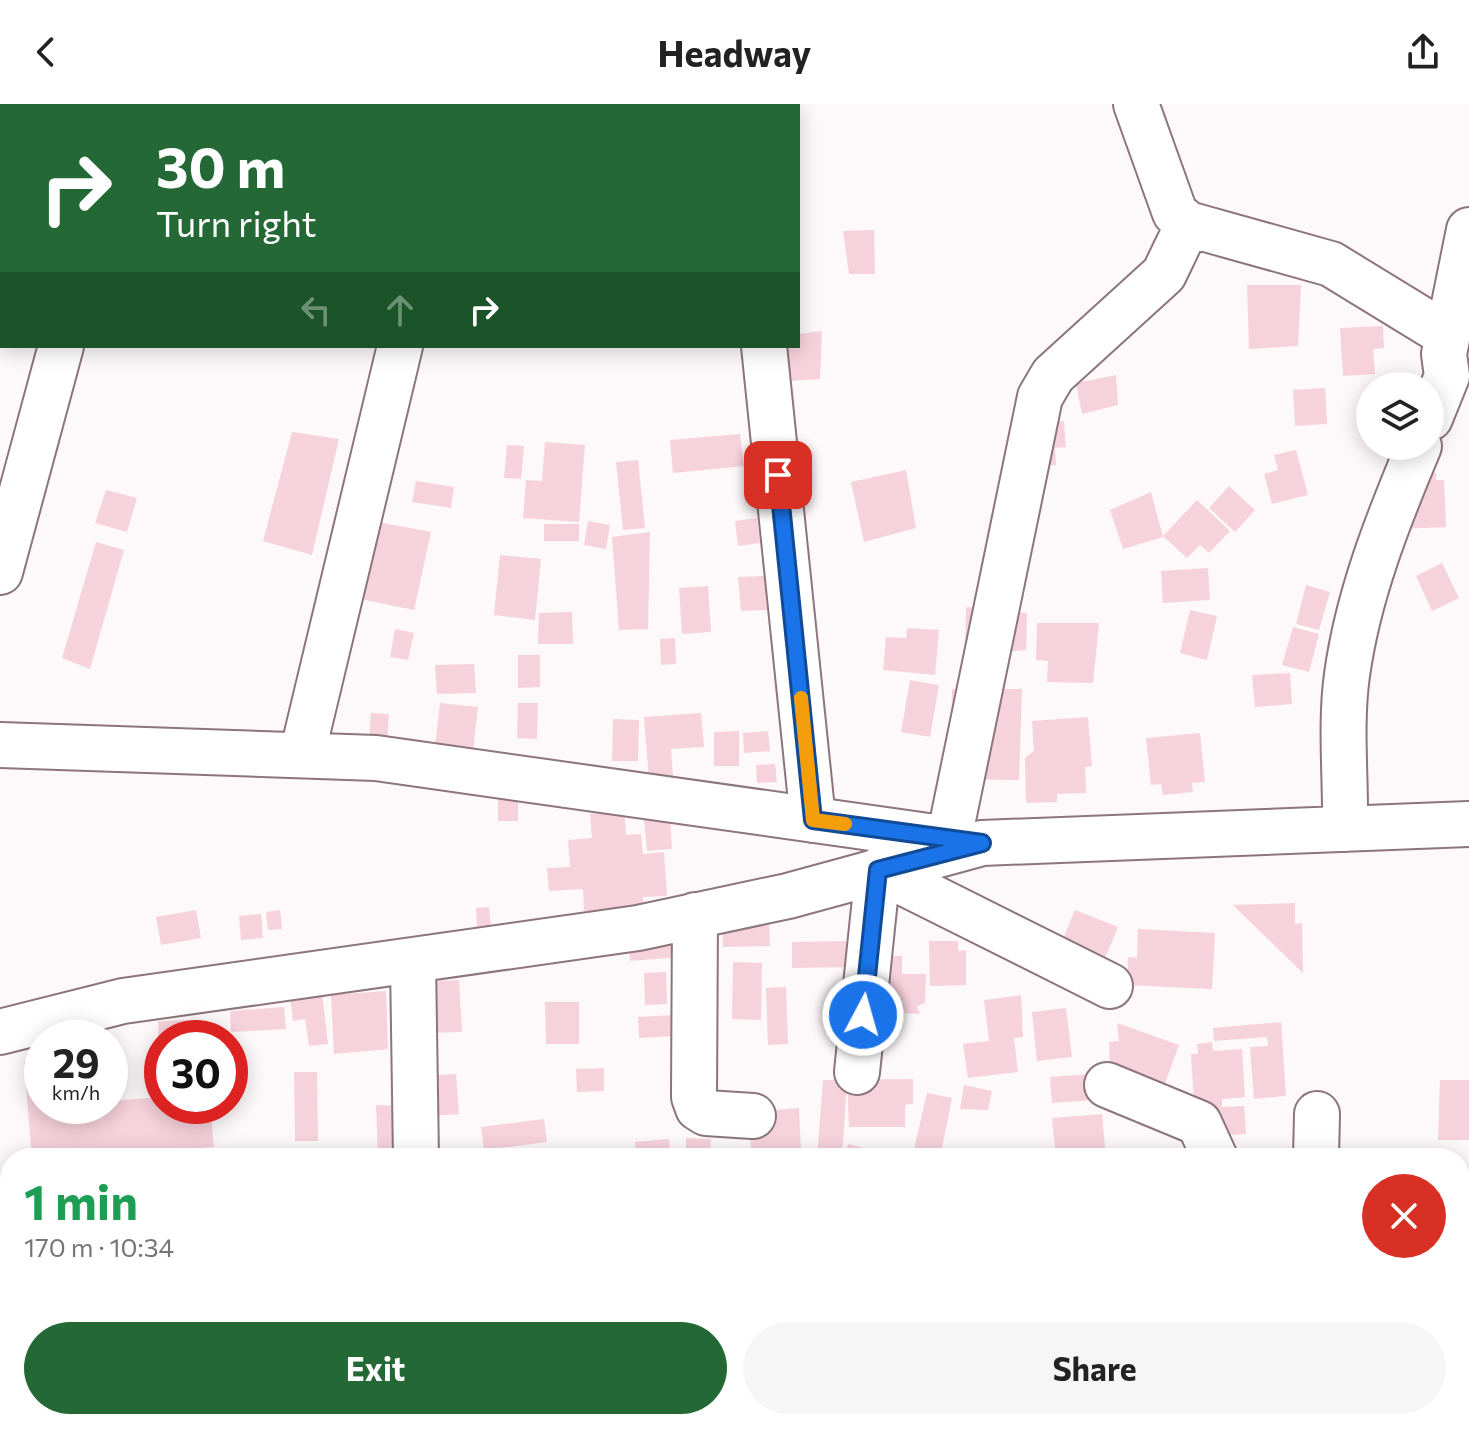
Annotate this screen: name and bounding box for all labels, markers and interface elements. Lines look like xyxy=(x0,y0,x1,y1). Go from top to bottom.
icon: back xyxy=(24,30,68,74)
text: Headway xyxy=(658,30,811,74)
icon: share xyxy=(1401,30,1445,74)
text: 30 m xyxy=(156,131,285,200)
icon: right xyxy=(24,136,128,240)
text: Turn right xyxy=(156,200,317,244)
icon: left xyxy=(294,288,338,332)
icon: ahead xyxy=(378,288,422,332)
icon: right xyxy=(462,288,506,332)
map controls xyxy=(1356,372,1444,460)
button: layers xyxy=(1356,372,1444,460)
pin xyxy=(744,441,812,509)
icon: arrive xyxy=(756,453,800,497)
position arrow xyxy=(821,973,905,1057)
speed limit sign: 30 xyxy=(144,1020,248,1124)
text: 29 xyxy=(52,1037,100,1086)
text: km/h xyxy=(52,1080,100,1104)
text: 1 min xyxy=(24,1171,138,1230)
button: close xyxy=(1362,1174,1446,1258)
text: 170 m · 10:34 xyxy=(24,1231,174,1262)
button: Exit xyxy=(24,1322,727,1414)
button: Share xyxy=(743,1322,1446,1414)

